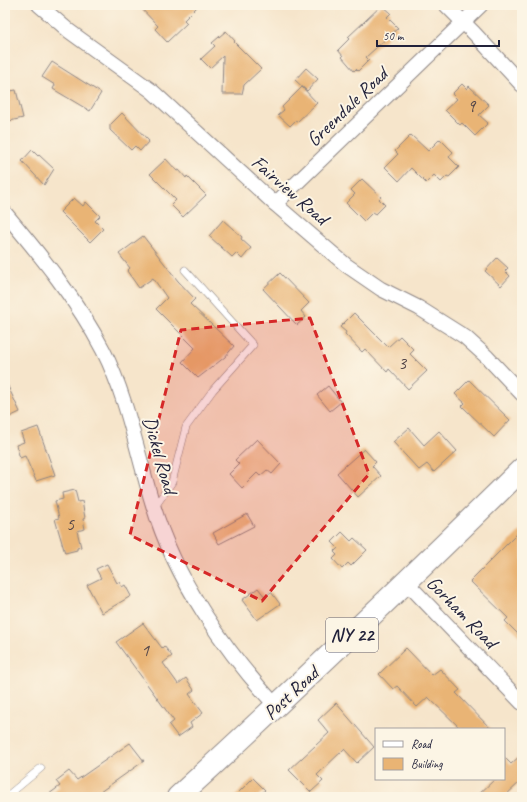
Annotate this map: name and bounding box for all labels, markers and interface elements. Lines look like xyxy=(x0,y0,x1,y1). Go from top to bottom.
scale bar xyxy=(377,22,499,48)
text: 50 m xyxy=(383,28,405,44)
street label: Greendale Road xyxy=(301,60,395,152)
house number: 9 xyxy=(467,95,477,117)
street label: Fairview Road xyxy=(246,150,336,232)
house number: 3 xyxy=(398,352,408,374)
street label: Dickel Road xyxy=(137,414,184,499)
house number: 5 xyxy=(66,513,75,535)
street label: Gorham Road xyxy=(421,570,505,656)
road number: NY 22 xyxy=(326,618,378,652)
house number: 1 xyxy=(141,639,150,661)
street label: Post Road xyxy=(258,659,326,725)
legend xyxy=(375,728,505,780)
text: Road xyxy=(411,736,433,752)
text: Building xyxy=(411,756,443,772)

